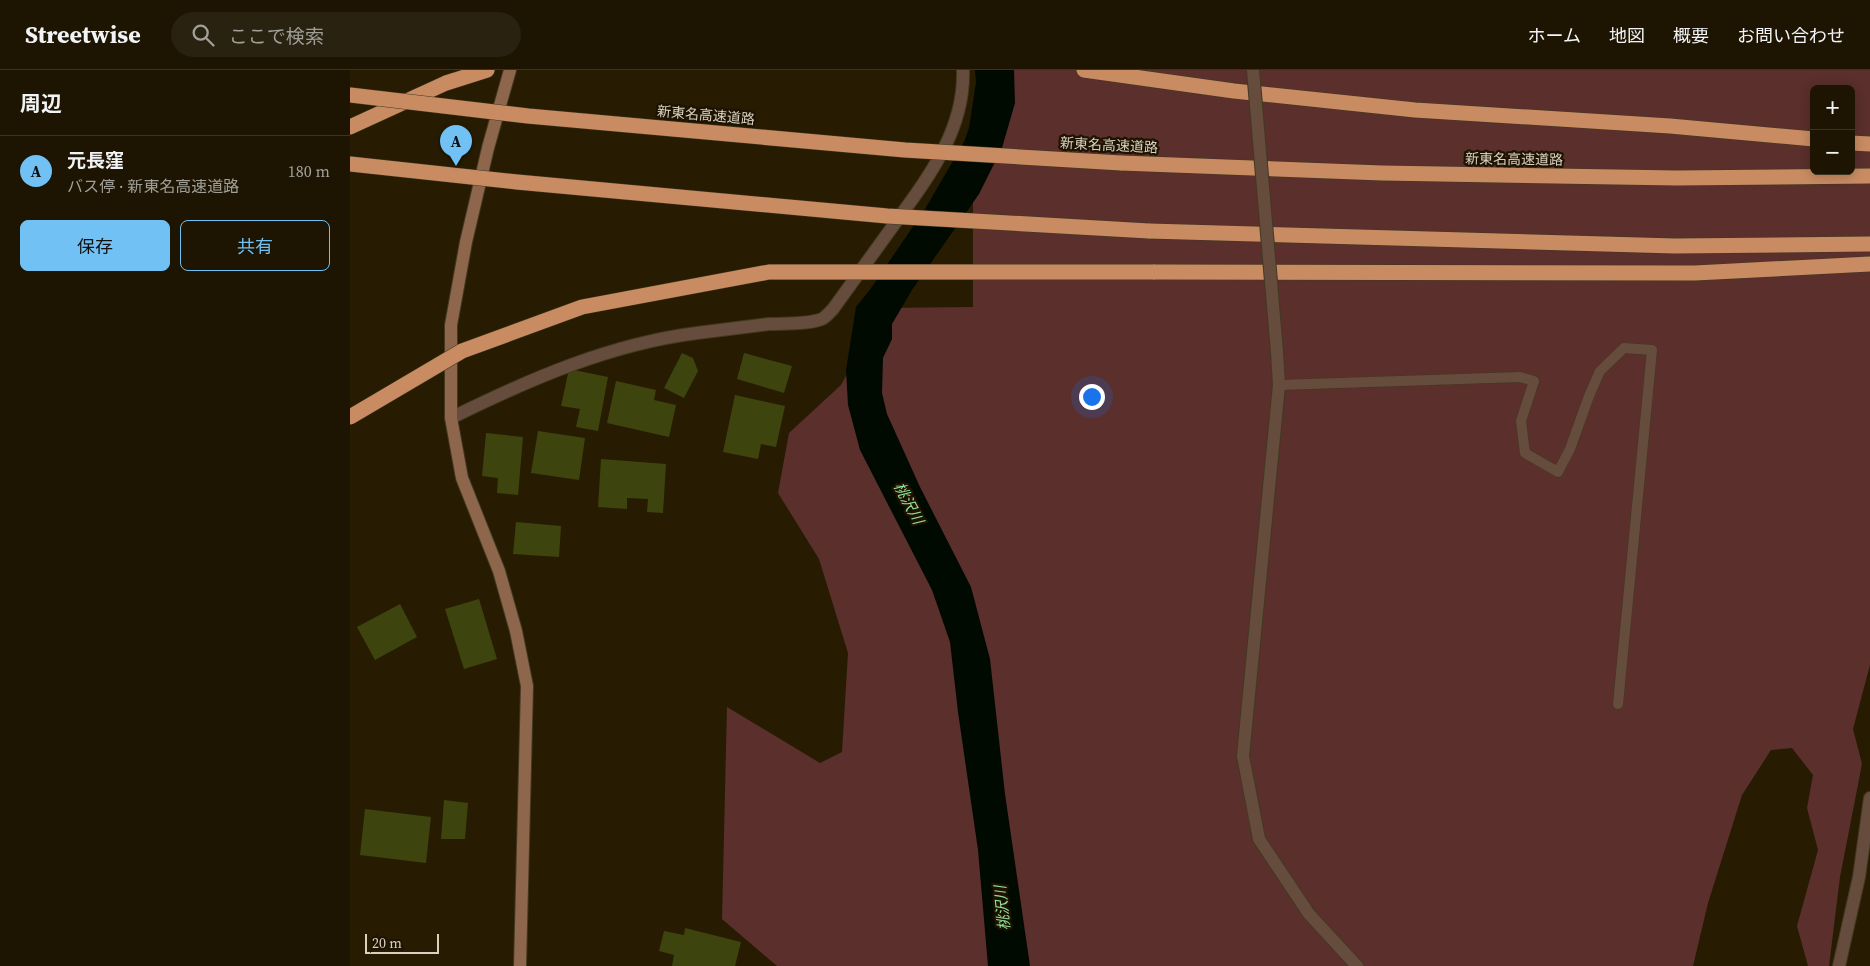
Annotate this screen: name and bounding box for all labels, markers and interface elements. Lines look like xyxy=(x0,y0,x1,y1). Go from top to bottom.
search box xyxy=(171,12,521,57)
text: Streetwise xyxy=(25,18,141,51)
icon: search xyxy=(189,21,217,49)
text: ここで検索 xyxy=(229,23,324,49)
text: ホーム xyxy=(1528,23,1581,48)
text: 地図 xyxy=(1609,23,1645,48)
text: 概要 xyxy=(1673,23,1709,48)
text: お問い合わせ xyxy=(1737,23,1845,48)
map controls xyxy=(1810,85,1855,175)
button: + xyxy=(1810,85,1855,130)
text: 周辺 xyxy=(20,89,62,118)
street label: 新東名高速道路 xyxy=(656,101,756,129)
pin: A xyxy=(440,125,472,166)
button: − xyxy=(1810,130,1855,175)
street label: 新東名高速道路 xyxy=(1060,132,1158,158)
text: 元長窪 xyxy=(67,147,124,173)
street label: 新東名高速道路 xyxy=(1465,148,1563,170)
text: A xyxy=(31,160,41,182)
text: 180 m xyxy=(288,160,330,182)
text: バス停 · 新東名高速道路 xyxy=(67,175,239,197)
button: 保存 xyxy=(20,220,170,271)
button: 共有 xyxy=(180,220,330,271)
your location xyxy=(1079,384,1105,410)
water label: 桃沢川 xyxy=(889,478,930,530)
water label: 桃沢川 xyxy=(989,883,1015,931)
scale bar xyxy=(365,931,439,954)
text: 20 m xyxy=(372,933,402,953)

